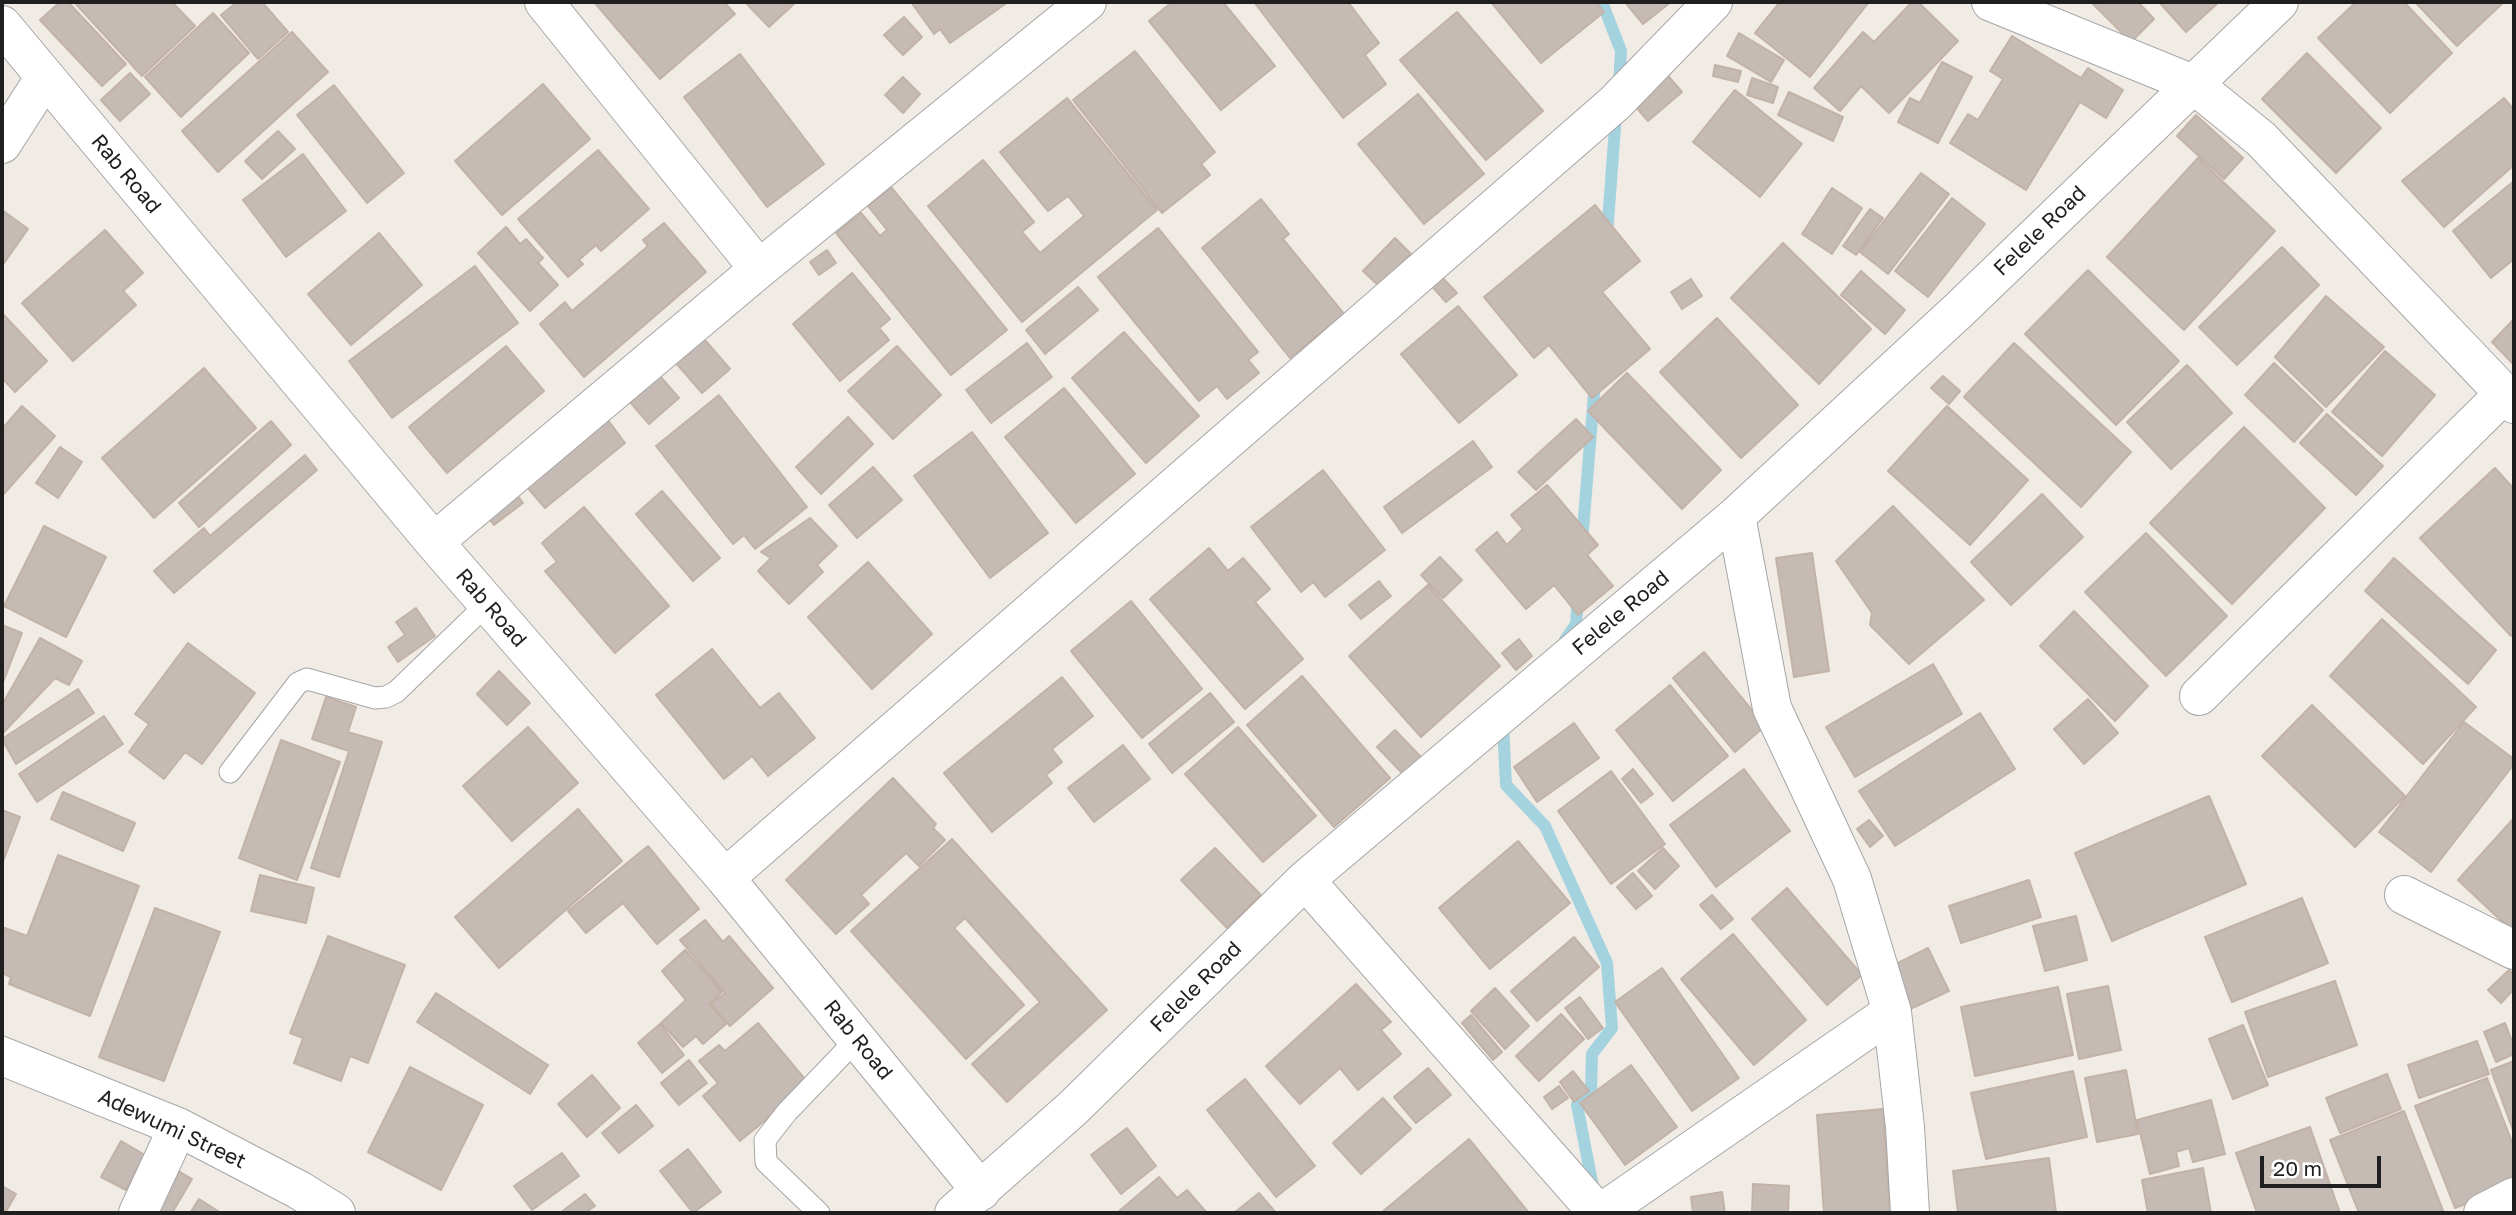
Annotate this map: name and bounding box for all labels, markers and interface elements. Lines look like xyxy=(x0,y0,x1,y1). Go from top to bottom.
street label: Rab Road xyxy=(86,129,166,219)
street label: Felele Road xyxy=(1989,181,2091,281)
street label: Rab Road xyxy=(450,564,532,652)
street label: Felele Road xyxy=(1567,565,1675,661)
street label: Felele Road xyxy=(1145,936,1247,1038)
street label: Rab Road xyxy=(818,995,898,1085)
street label: Adewumi Street xyxy=(94,1084,250,1174)
scale bar xyxy=(2264,1142,2385,1186)
text: 20 m xyxy=(2273,1155,2322,1181)

